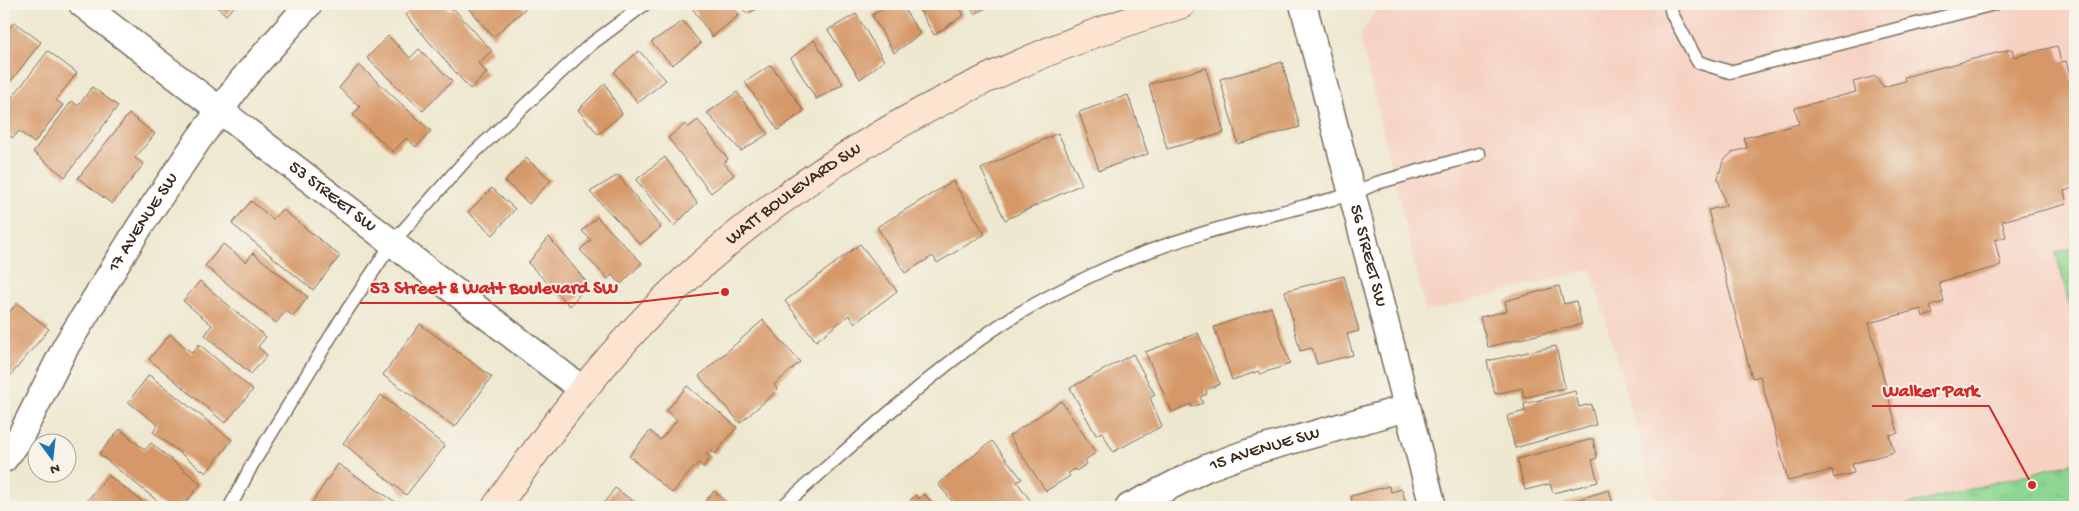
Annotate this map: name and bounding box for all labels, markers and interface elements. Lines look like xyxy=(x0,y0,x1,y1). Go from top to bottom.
street label: WATT BOULEVARD SW xyxy=(722,138,866,250)
street label: 53 STREET SW xyxy=(284,156,380,237)
street label: 17 AVENUE SW xyxy=(103,169,183,277)
street label: 56 STREET SW xyxy=(1345,202,1391,309)
callout: 53 Street & Watt Boulevard SW xyxy=(360,269,629,303)
text: 53 Street & Watt Boulevard SW xyxy=(370,278,618,301)
callout: Walker Park xyxy=(1872,372,1989,406)
text: Walker Park xyxy=(1882,381,1982,404)
street label: 15 AVENUE SW xyxy=(1206,423,1322,477)
north arrow xyxy=(28,434,78,484)
text: N xyxy=(48,459,61,478)

